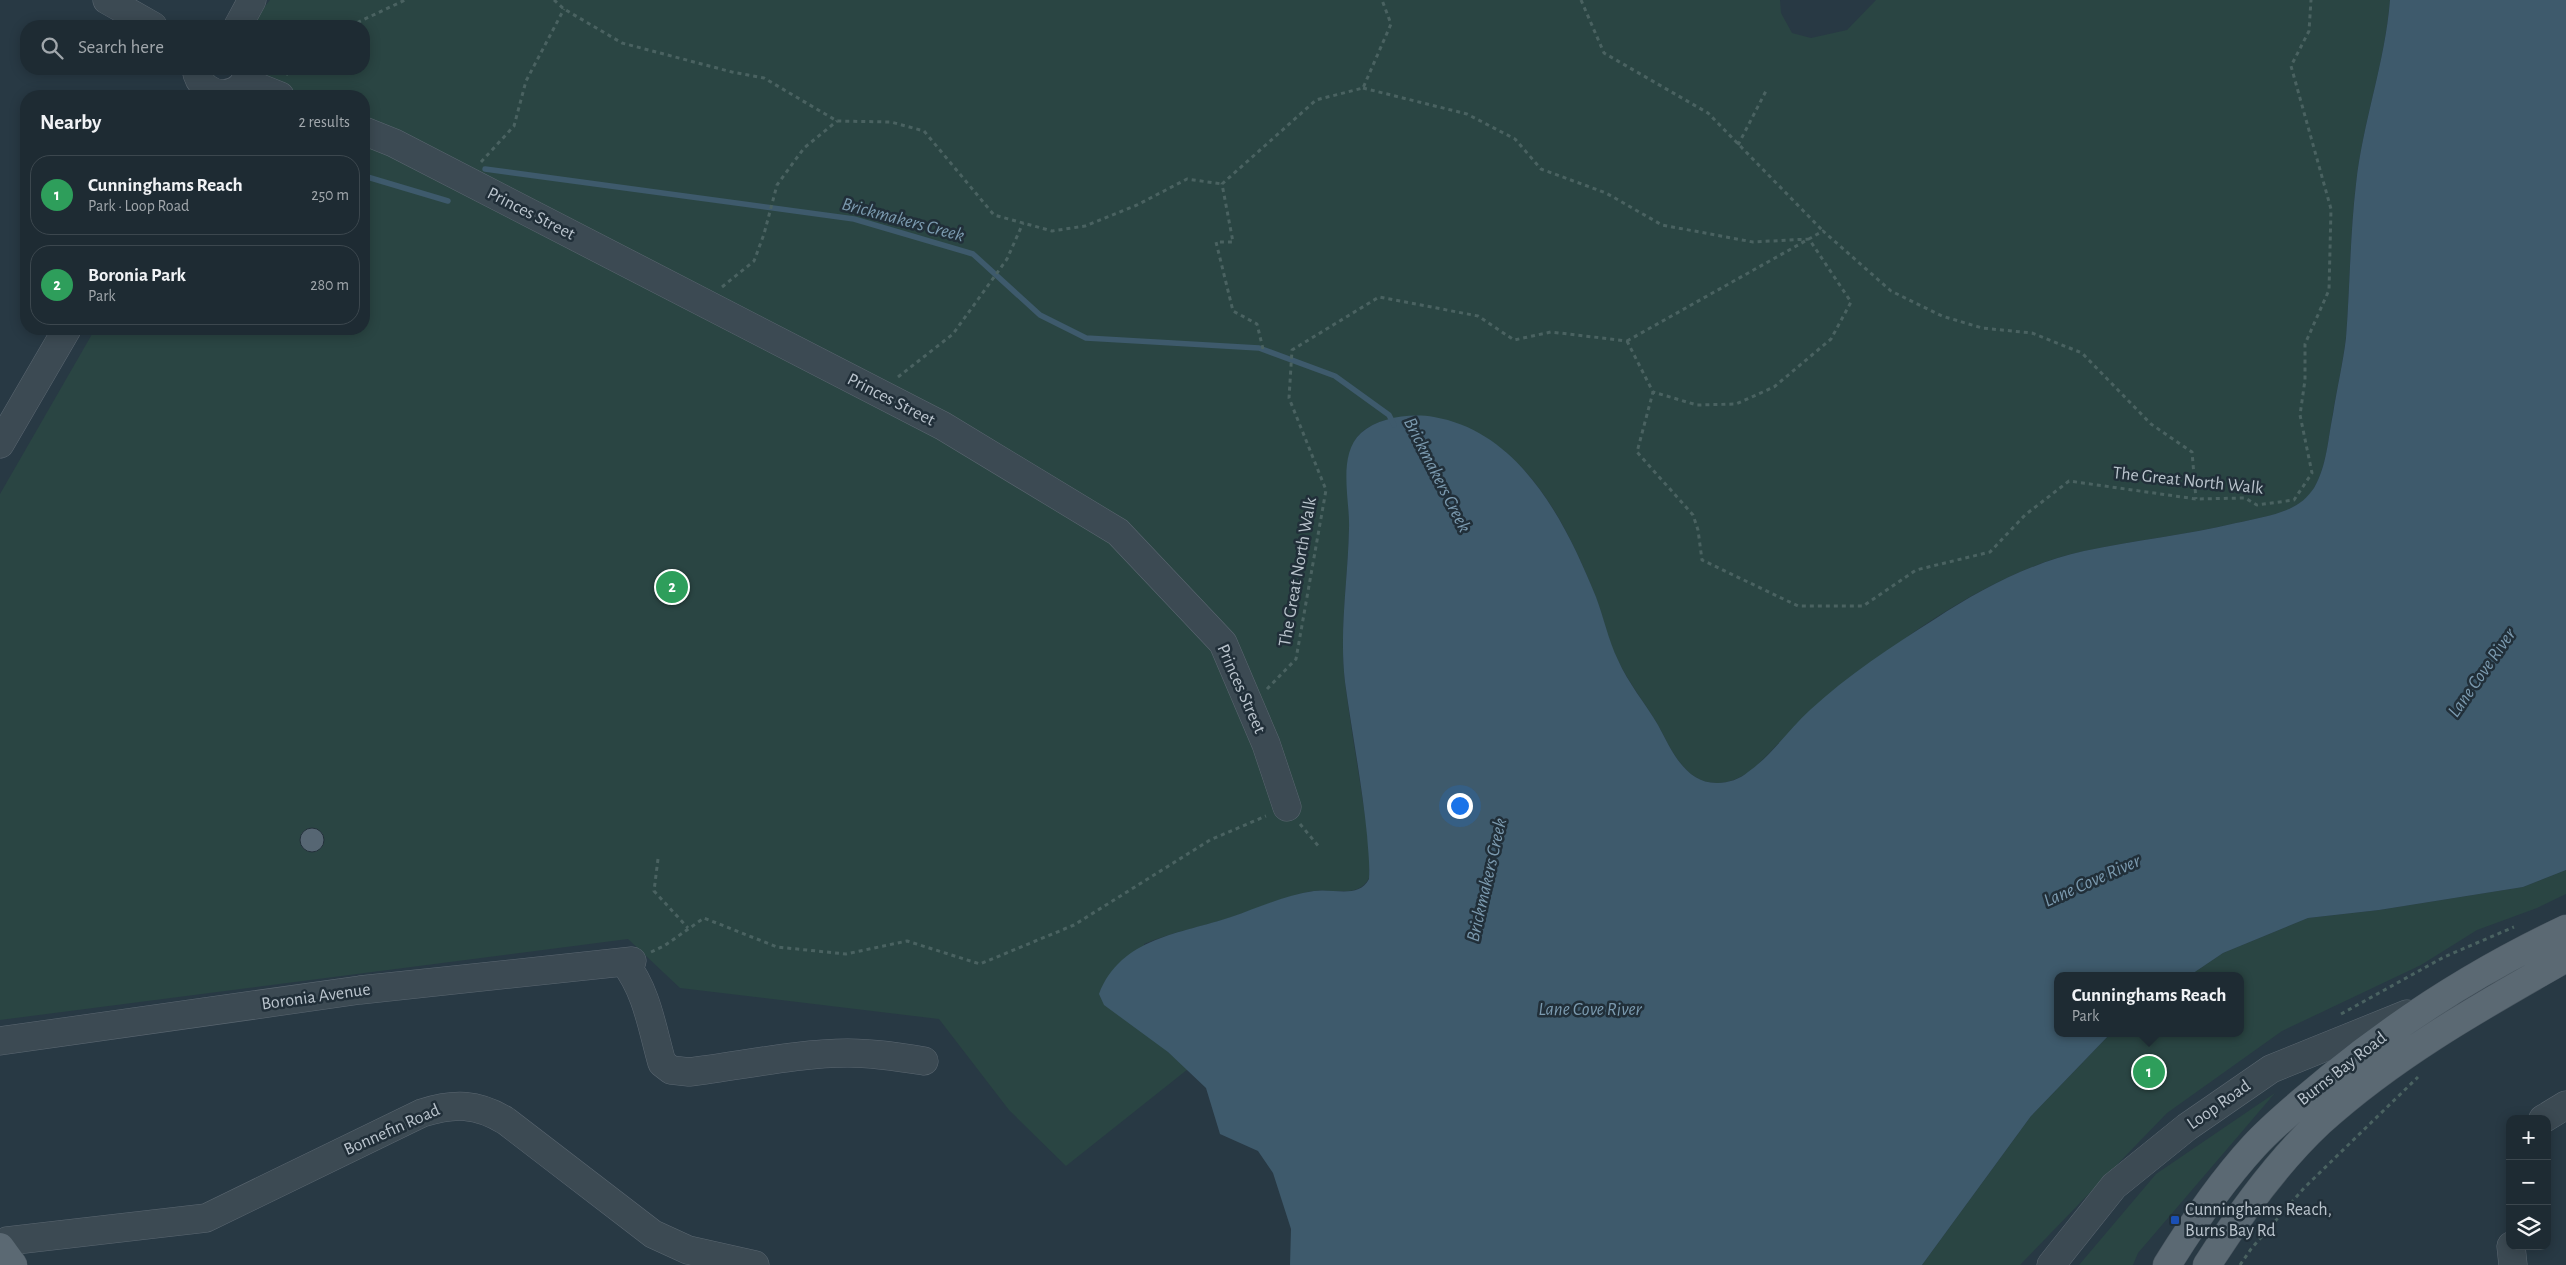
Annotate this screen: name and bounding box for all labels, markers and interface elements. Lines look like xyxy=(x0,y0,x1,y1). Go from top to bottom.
search box xyxy=(20,20,370,75)
icon: search xyxy=(38,34,66,62)
text: Search here xyxy=(78,38,164,57)
text: Nearby xyxy=(40,112,101,133)
text: 2 results xyxy=(298,114,350,130)
text: Cunninghams Reach xyxy=(88,176,243,195)
street label: Princes Street xyxy=(484,184,578,244)
text: 1 xyxy=(54,187,60,203)
text: 250 m xyxy=(311,187,349,203)
water label: Brickmakers Creek xyxy=(840,194,967,246)
text: Park · Loop Road xyxy=(88,198,189,214)
text: Boronia Park xyxy=(88,266,186,285)
text: 2 xyxy=(53,277,61,293)
text: 280 m xyxy=(310,277,349,293)
text: Park xyxy=(88,288,116,304)
street label: Princes Street xyxy=(844,370,938,430)
water label: Brickmakers Creek xyxy=(1400,414,1474,536)
street label: The Great North Walk xyxy=(2112,464,2265,498)
street label: The Great North Walk xyxy=(1276,495,1320,648)
pin: 2 xyxy=(656,568,688,606)
water label: Lane Cove River xyxy=(2444,624,2520,721)
street label: Princes Street xyxy=(1213,642,1269,737)
your location xyxy=(1447,793,1473,819)
water label: Brickmakers Creek xyxy=(1464,816,1510,944)
water label: Lane Cove River xyxy=(2041,851,2144,911)
popup xyxy=(2054,972,2244,1037)
street label: Boronia Avenue xyxy=(260,980,372,1014)
text: Cunninghams Reach xyxy=(2072,986,2226,1005)
water label: Lane Cove River xyxy=(1538,1000,1643,1019)
text: Park xyxy=(2072,1008,2099,1024)
street label: Burns Bay Road xyxy=(2294,1029,2390,1109)
pin: 1 xyxy=(2133,1053,2165,1091)
street label: Loop Road xyxy=(2184,1077,2254,1133)
street label: Bonnefin Road xyxy=(341,1101,443,1159)
map controls xyxy=(2506,1115,2551,1250)
button: + xyxy=(2506,1115,2551,1160)
button: − xyxy=(2506,1160,2551,1205)
place label: Cunninghams Reach, Burns Bay Rd xyxy=(2185,1201,2332,1240)
button: layers xyxy=(2506,1205,2551,1250)
marker: Cunninghams Reach, Burns Bay Rd xyxy=(2169,1214,2181,1226)

